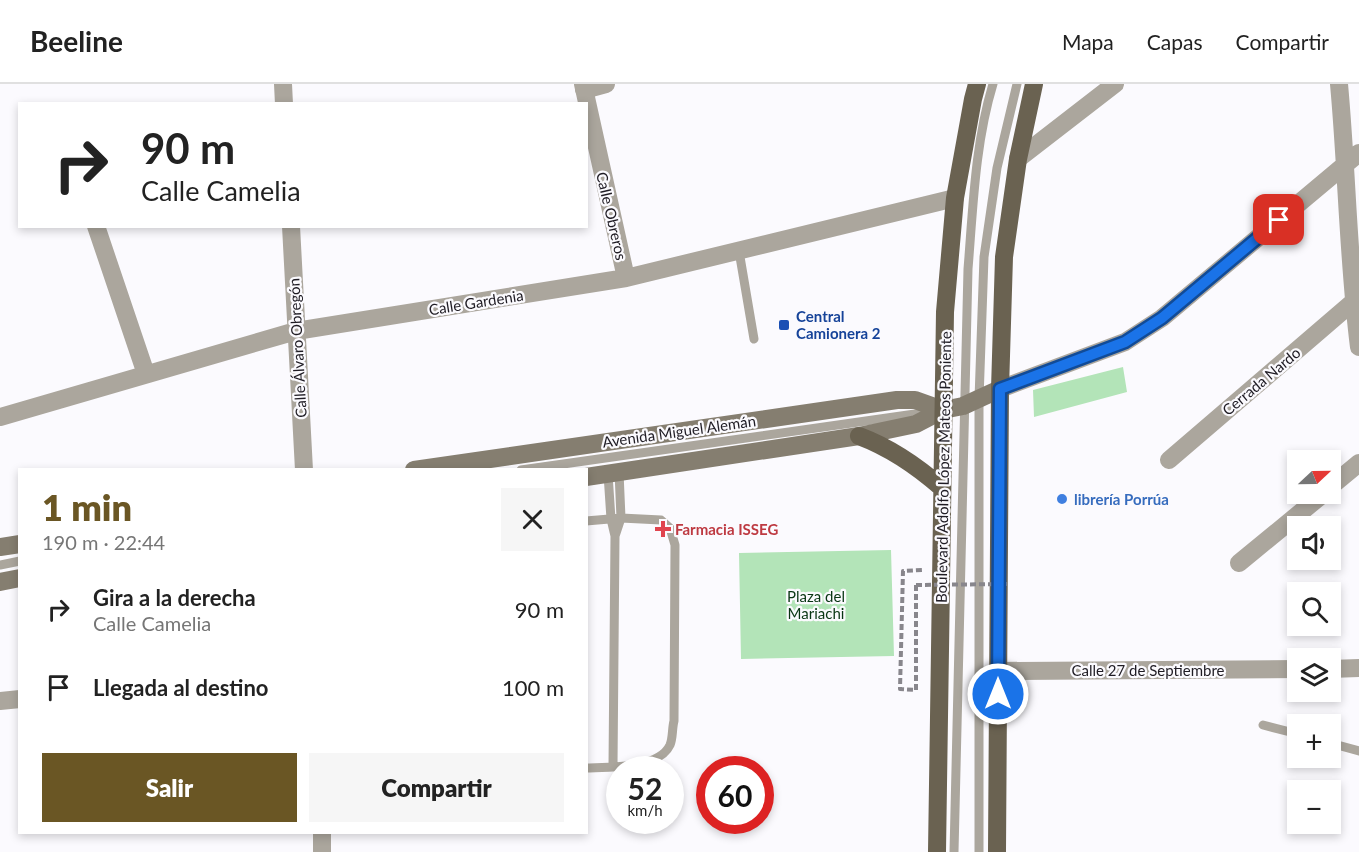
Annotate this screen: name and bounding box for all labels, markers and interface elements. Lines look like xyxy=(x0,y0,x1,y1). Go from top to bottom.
text: Beeline xyxy=(30,24,123,58)
text: Mapa xyxy=(1062,29,1114,54)
text: Capas xyxy=(1147,29,1203,54)
text: Compartir xyxy=(1236,29,1329,54)
text: 90 m xyxy=(141,123,235,173)
icon: right xyxy=(42,126,120,204)
street label: Calle Obreros xyxy=(593,170,631,262)
text: Calle Camelia xyxy=(141,174,301,207)
pin xyxy=(1253,194,1304,245)
icon: arrive xyxy=(1262,203,1295,236)
street label: Calle Álvaro Obregón xyxy=(284,278,310,418)
street label: Calle Gardenia xyxy=(427,286,525,318)
place label: Central Camionera 2 xyxy=(796,307,881,342)
marker: Central Camionera 2 xyxy=(777,318,791,332)
street label: Boulevard Adolfo López Mateos Poniente xyxy=(932,331,954,603)
street label: Cerrada Nardo xyxy=(1218,343,1304,419)
street label: Avenida Miguel Alemán xyxy=(601,411,757,451)
north arrow xyxy=(1287,450,1341,504)
map controls xyxy=(1287,450,1341,834)
text: 1 min xyxy=(42,485,132,529)
button: close xyxy=(501,488,564,551)
place label: librería Porrúa xyxy=(1074,490,1169,508)
marker: librería Porrúa xyxy=(1055,492,1069,506)
button: sound xyxy=(1287,516,1341,570)
place label: Farmacia ISSEG xyxy=(675,520,778,538)
marker: Farmacia ISSEG xyxy=(656,522,670,536)
text: 190 m · 22:44 xyxy=(42,530,165,554)
button: search xyxy=(1287,582,1341,636)
text: Gira a la derecha xyxy=(93,584,256,611)
park label: Plaza del Mariachi xyxy=(787,587,845,622)
icon: right xyxy=(42,593,75,626)
text: 90 m xyxy=(515,596,564,623)
text: Calle Camelia xyxy=(93,611,211,635)
button: layers xyxy=(1287,648,1341,702)
street label: Calle 27 de Septiembre xyxy=(1071,661,1225,679)
position arrow xyxy=(966,662,1030,726)
icon: arrive xyxy=(42,671,75,704)
text: Llegada al destino xyxy=(93,674,269,701)
text: 100 m xyxy=(502,674,564,701)
button: + xyxy=(1287,714,1341,768)
button: Salir xyxy=(42,753,297,822)
button: Compartir xyxy=(309,753,564,822)
speed limit sign: 60 xyxy=(696,756,774,834)
text: 52 xyxy=(628,770,662,806)
button: − xyxy=(1287,780,1341,834)
text: km/h xyxy=(627,801,663,819)

